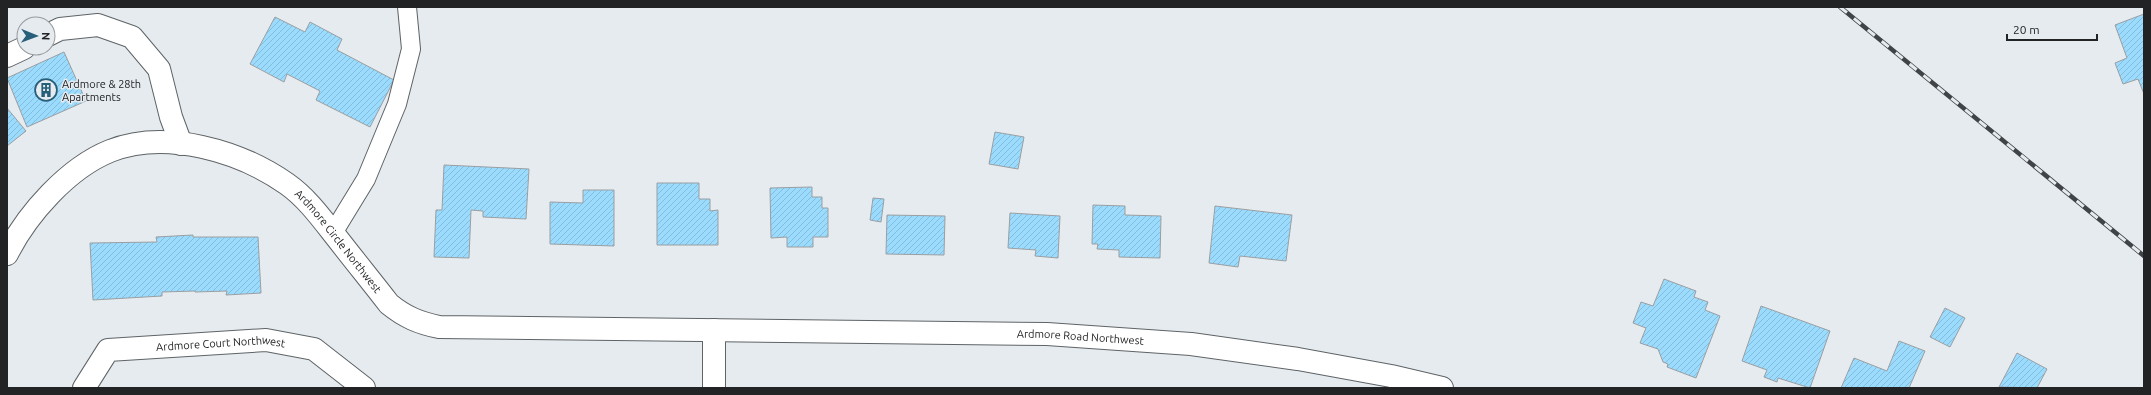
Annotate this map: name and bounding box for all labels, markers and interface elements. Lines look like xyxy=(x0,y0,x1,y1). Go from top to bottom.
north arrow xyxy=(16,16,56,56)
scale bar xyxy=(2007,16,2097,42)
text: 20 m xyxy=(2013,23,2040,36)
text: N xyxy=(40,32,52,40)
building icon: Ardmore & 28th Apartments xyxy=(33,77,59,103)
place label: Ardmore & 28th Apartments xyxy=(62,78,141,103)
street label: Ardmore Circle Northwest xyxy=(293,187,384,296)
street label: Ardmore Road Northwest xyxy=(1017,328,1145,347)
street label: Ardmore Court Northwest xyxy=(156,333,287,353)

